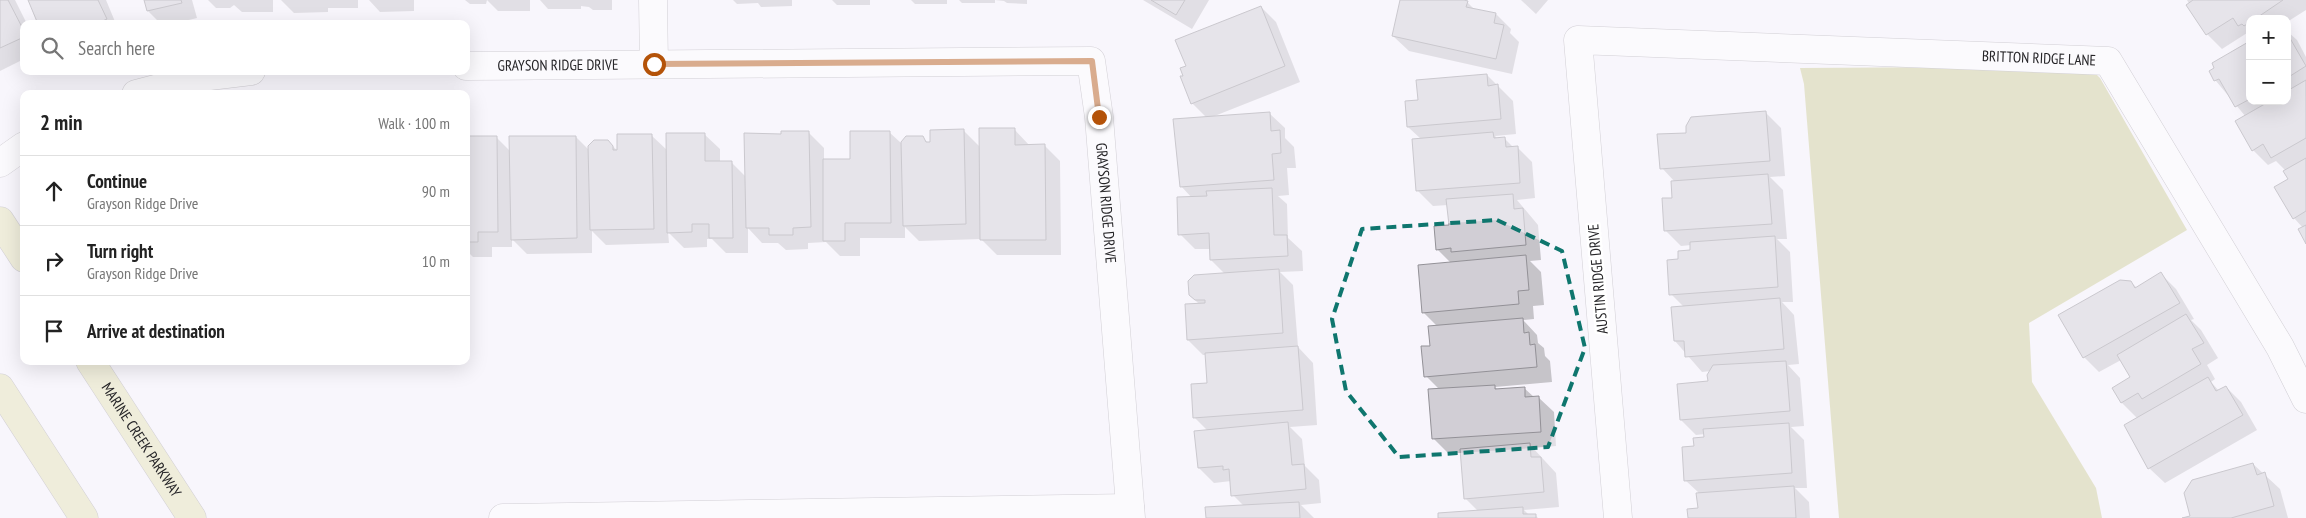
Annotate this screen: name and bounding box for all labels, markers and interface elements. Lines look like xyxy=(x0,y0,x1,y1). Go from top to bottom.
map controls xyxy=(2246,15,2291,105)
button: + xyxy=(2246,15,2291,60)
search box xyxy=(20,20,470,75)
icon: search xyxy=(38,34,66,62)
text: Search here xyxy=(78,36,155,60)
street label: BRITTON RIDGE LANE xyxy=(1982,46,2096,70)
route start xyxy=(643,53,666,76)
street label: GRAYSON RIDGE DRIVE xyxy=(497,55,618,75)
button: − xyxy=(2246,60,2291,105)
route end xyxy=(1088,106,1111,129)
text: 2 min xyxy=(40,109,82,136)
text: Walk · 100 m xyxy=(378,113,450,133)
street label: GRAYSON RIDGE DRIVE xyxy=(1092,142,1121,264)
text: Continue xyxy=(87,169,147,193)
icon: ahead xyxy=(40,177,68,205)
text: 90 m xyxy=(422,181,450,201)
text: Grayson Ridge Drive xyxy=(87,193,198,213)
street label: AUSTIN RIDGE DRIVE xyxy=(1583,223,1612,335)
text: Turn right xyxy=(87,239,153,263)
icon: right xyxy=(40,247,68,275)
text: 10 m xyxy=(422,251,450,271)
text: Grayson Ridge Drive xyxy=(87,263,198,283)
icon: arrive xyxy=(40,317,68,345)
text: Arrive at destination xyxy=(87,319,225,343)
street label: MARINE CREEK PARKWAY xyxy=(98,379,186,500)

